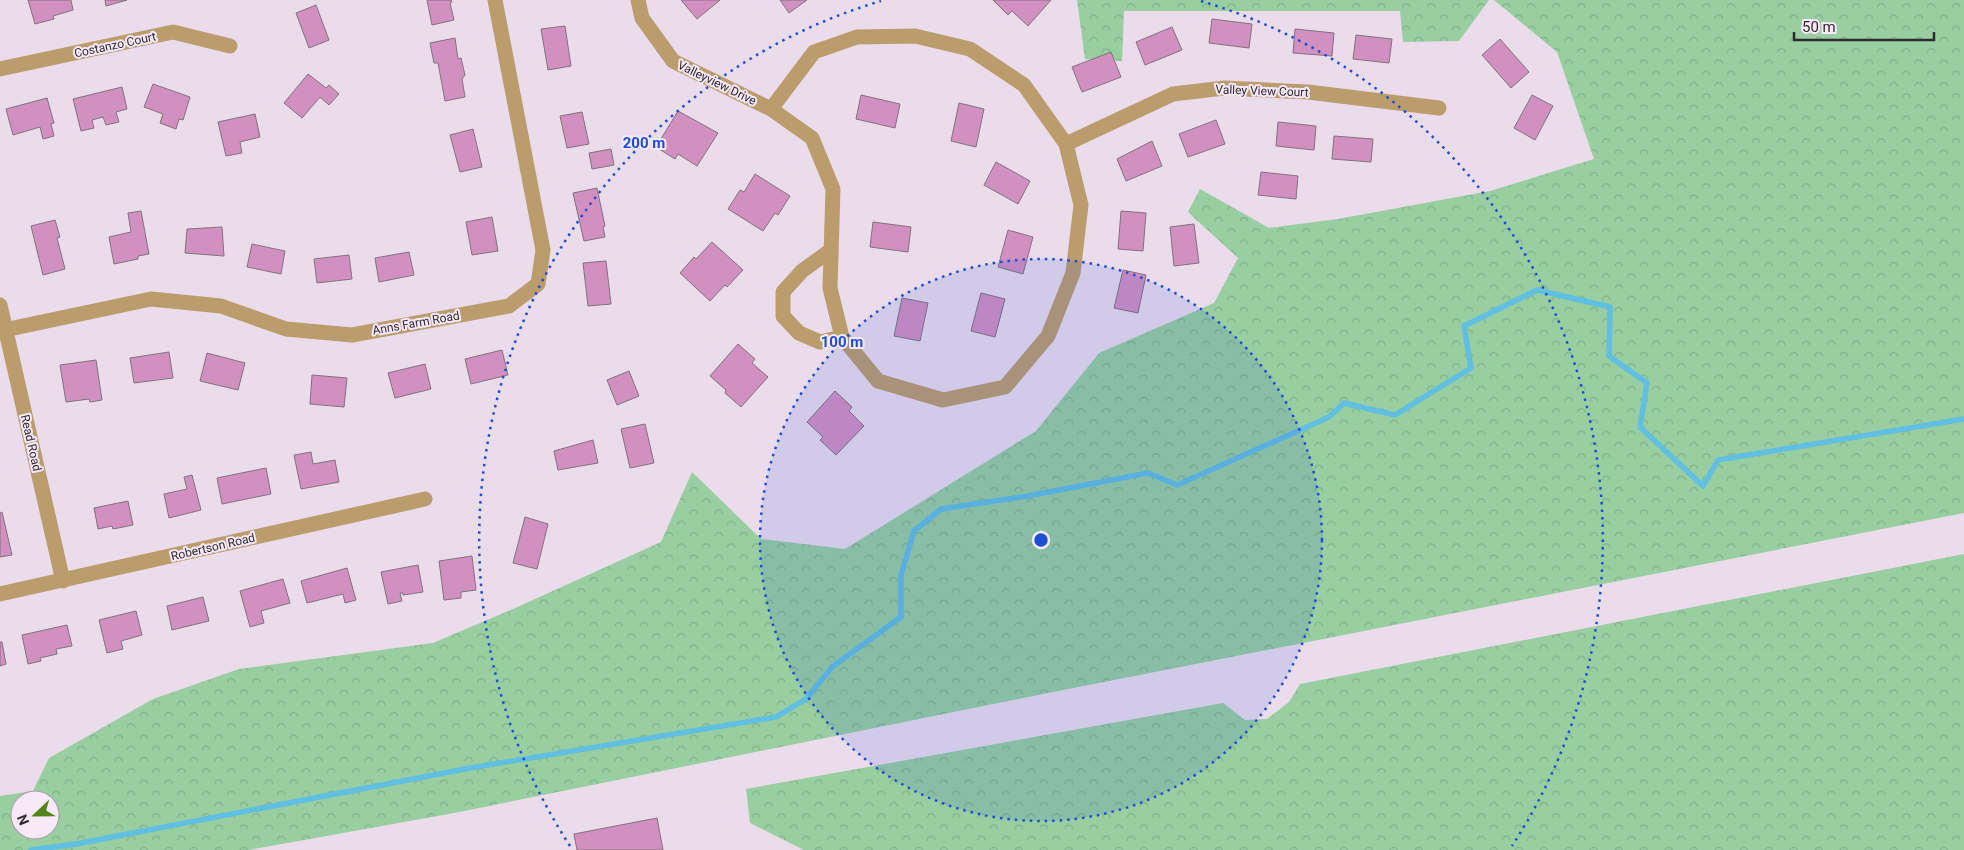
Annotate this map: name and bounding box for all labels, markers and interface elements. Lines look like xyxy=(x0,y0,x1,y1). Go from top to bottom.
scale bar xyxy=(1794,10,1934,42)
text: 50 m xyxy=(1802,18,1836,36)
street label: Costanzo Court xyxy=(73,29,157,60)
street label: Valleyview Drive xyxy=(675,58,759,108)
street label: Valley View Court xyxy=(1215,82,1309,100)
text: 200 m xyxy=(623,134,665,152)
street label: Anns Farm Road xyxy=(371,308,461,338)
text: 100 m xyxy=(821,333,863,351)
street label: Read Road xyxy=(18,413,44,473)
street label: Robertson Road xyxy=(170,531,256,563)
centre of rings xyxy=(1032,531,1050,549)
north arrow xyxy=(10,790,60,840)
text: N xyxy=(14,812,32,827)

